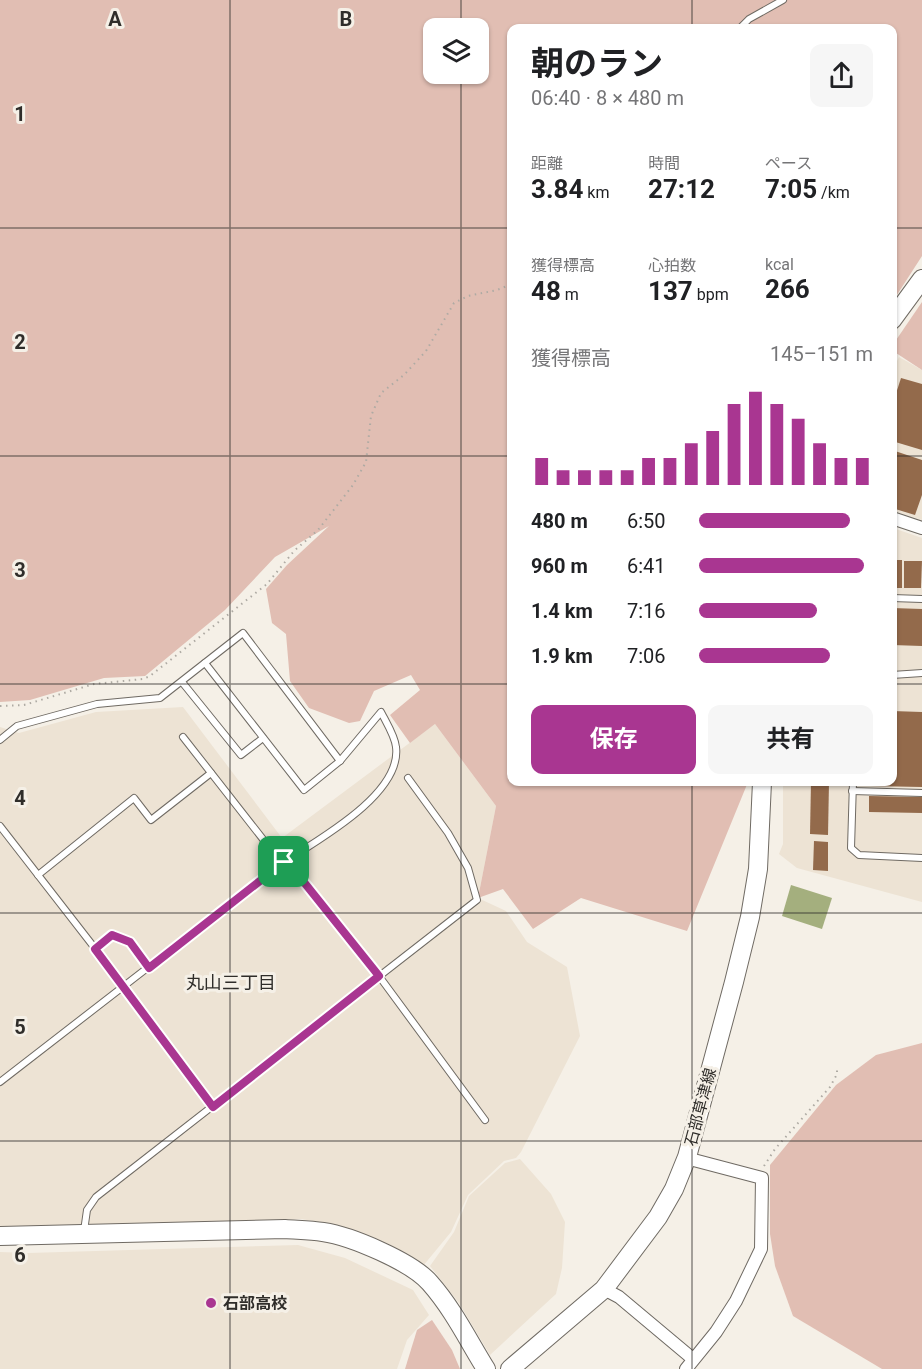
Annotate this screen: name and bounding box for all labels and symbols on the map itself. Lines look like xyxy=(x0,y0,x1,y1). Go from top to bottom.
text: A xyxy=(108,7,122,31)
text: B xyxy=(340,7,352,31)
text: 1 xyxy=(14,102,26,126)
text: 2 xyxy=(14,330,26,354)
text: 3 xyxy=(14,558,26,582)
text: 4 xyxy=(14,786,26,810)
pin xyxy=(258,836,309,887)
district label: 丸山三丁目 xyxy=(186,972,276,993)
text: 5 xyxy=(14,1015,26,1039)
street label: 石部草津線 xyxy=(681,1066,720,1148)
text: 6 xyxy=(14,1243,26,1267)
place label: 石部高校 xyxy=(223,1294,287,1313)
marker: 石部高校 xyxy=(204,1296,218,1310)

